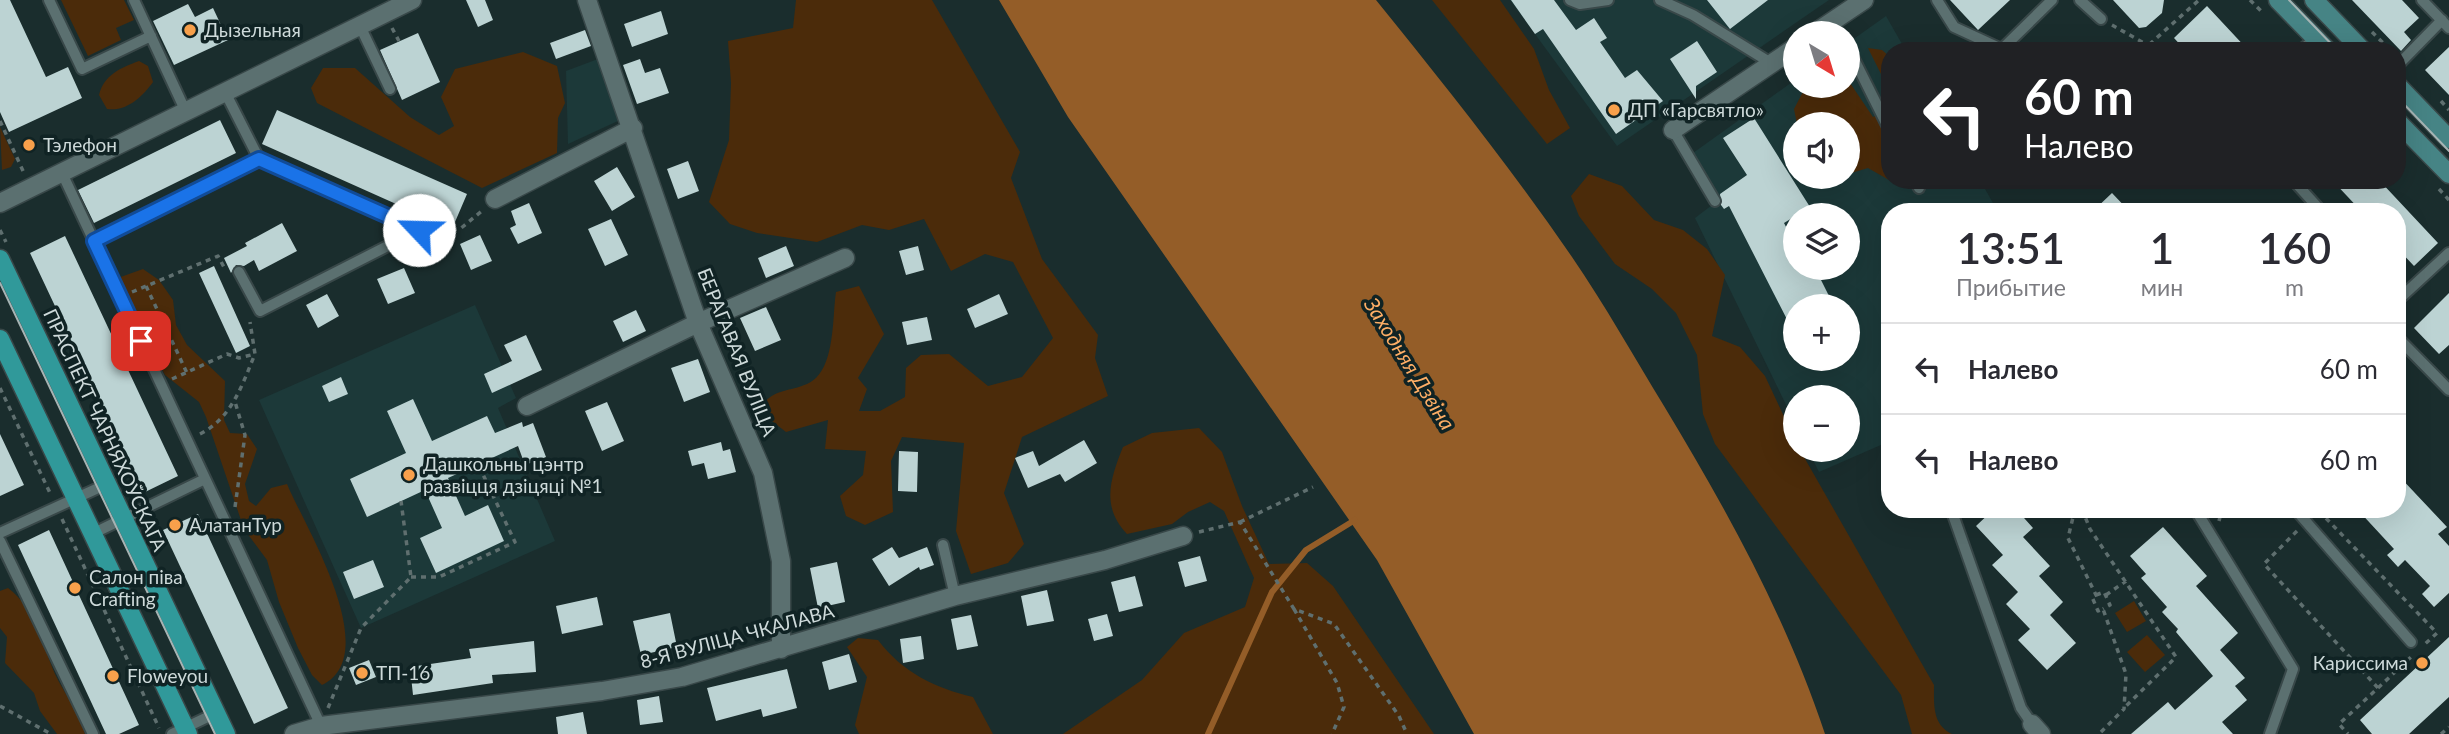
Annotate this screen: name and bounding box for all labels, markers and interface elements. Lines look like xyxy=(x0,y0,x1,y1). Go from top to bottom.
place label: Дызельная xyxy=(204,18,301,41)
north arrow xyxy=(1783,21,1860,98)
map controls xyxy=(1783,21,1860,462)
marker: Дызельная xyxy=(182,22,198,38)
text: 60 m xyxy=(2024,67,2134,125)
icon: left xyxy=(1909,70,2000,161)
place label: ДП «Гарсвятло» xyxy=(1628,98,1764,121)
marker: ДП «Гарсвятло» xyxy=(1606,102,1622,118)
button: sound xyxy=(1783,112,1860,189)
text: Налево xyxy=(2024,126,2134,165)
place label: Тэлефон xyxy=(43,133,117,156)
marker: Тэлефон xyxy=(21,137,37,153)
position arrow xyxy=(382,193,456,267)
button: layers xyxy=(1783,203,1860,280)
text: 13:51 xyxy=(1957,223,2065,273)
text: 1 xyxy=(2150,223,2174,273)
text: 160 xyxy=(2258,223,2331,273)
street label: БЕРАГАВАЯ ВУЛІЦА xyxy=(693,264,782,439)
text: Прибытие xyxy=(1956,273,2066,301)
text: мин xyxy=(2141,273,2183,301)
text: m xyxy=(2285,273,2304,301)
water label: Заходняя Дзвіна xyxy=(1359,292,1461,434)
button: + xyxy=(1783,294,1860,371)
street label: ПРАСПЕКТ ЧАРНЯХОЎСКАГА xyxy=(39,305,172,555)
pin xyxy=(111,311,171,371)
icon: arrive xyxy=(122,322,160,360)
icon: left xyxy=(1909,350,1947,388)
text: Налево xyxy=(1968,353,2058,385)
text: 60 m xyxy=(2320,353,2378,385)
button: − xyxy=(1783,385,1860,462)
icon: left xyxy=(1909,441,1947,479)
text: Налево xyxy=(1968,444,2058,476)
text: 60 m xyxy=(2320,444,2378,476)
place label: Дашкольны цэнтр развіцця дзіцяці №1 xyxy=(423,452,602,497)
marker: Дашкольны цэнтр развіцця дзіцяці №1 xyxy=(401,467,417,483)
place label: АлатанТур xyxy=(189,513,282,536)
marker: АлатанТур xyxy=(167,517,183,533)
place label: Салон піва Crafting xyxy=(89,565,183,610)
marker: Салон піва Crafting xyxy=(67,580,83,596)
street label: 8-Я ВУЛІЦА ЧКАЛАВА xyxy=(637,598,837,673)
place label: Кариссима xyxy=(2313,651,2408,674)
marker: Кариссима xyxy=(2414,655,2430,671)
place label: ТП-16 xyxy=(376,661,430,684)
place label: Floweyou xyxy=(127,664,208,687)
marker: ТП-16 xyxy=(354,665,370,681)
marker: Floweyou xyxy=(105,668,121,684)

